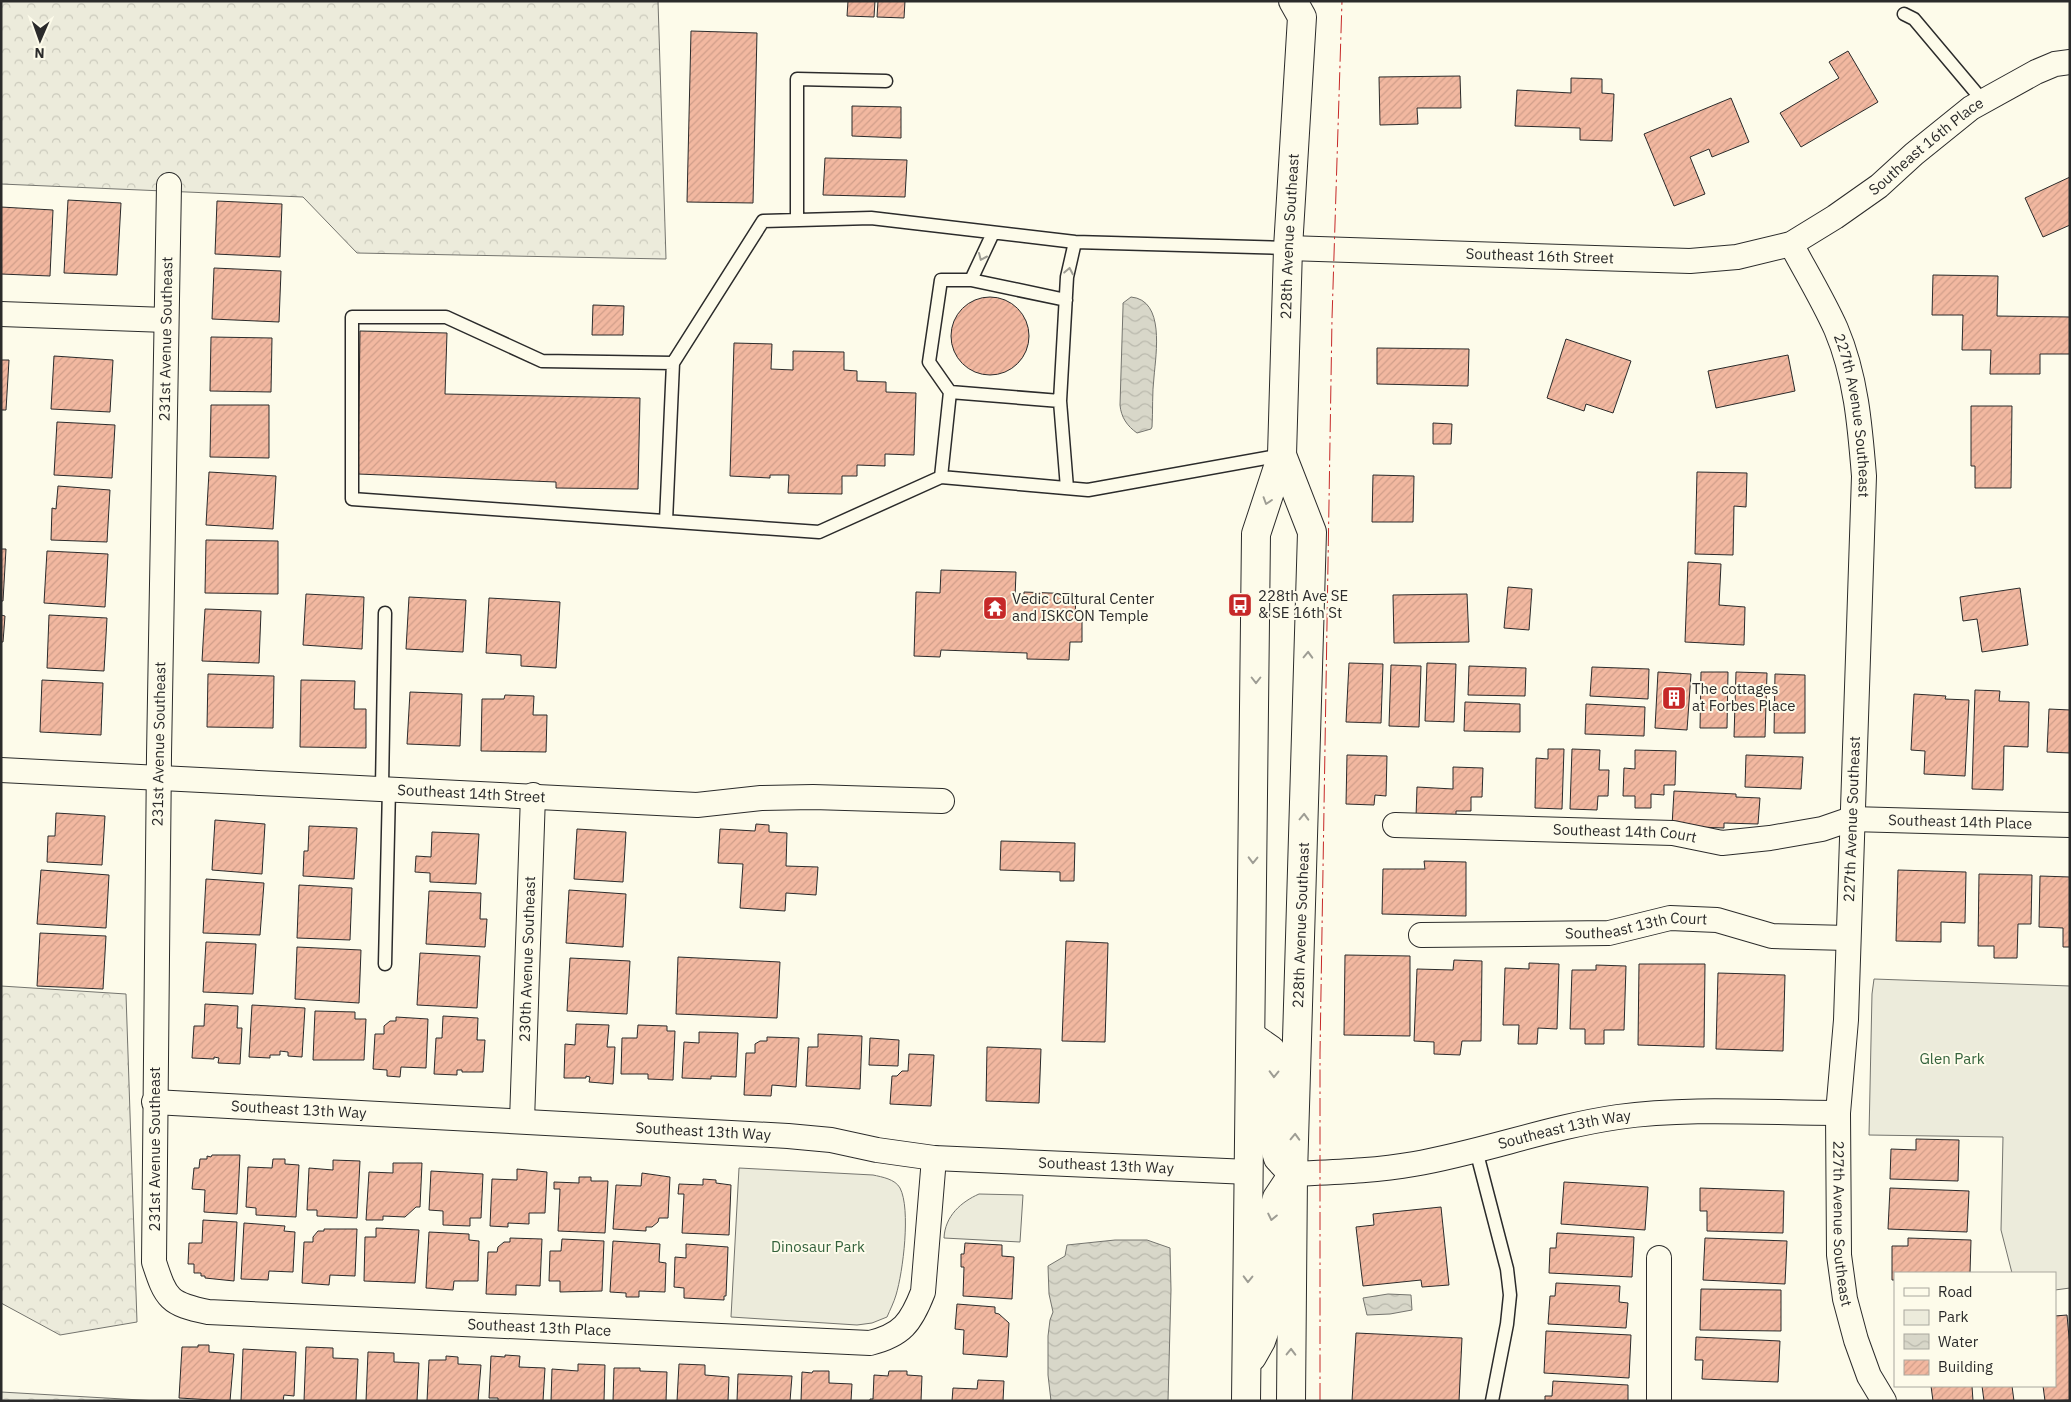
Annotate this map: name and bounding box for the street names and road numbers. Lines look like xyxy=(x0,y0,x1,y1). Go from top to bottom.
street label: Southeast 16th Place xyxy=(1865,93,1987,199)
street label: 228th Avenue Southeast xyxy=(1276,153,1303,320)
street label: Southeast 16th Street xyxy=(1465,244,1614,268)
street label: 231st Avenue Southeast xyxy=(155,256,176,422)
street label: 227th Avenue Southeast xyxy=(1830,331,1874,498)
street label: 231st Avenue Southeast xyxy=(148,661,169,827)
street label: 227th Avenue Southeast xyxy=(1839,736,1864,902)
street label: Southeast 14th Street xyxy=(397,780,546,806)
street label: Southeast 14th Place xyxy=(1888,810,2032,833)
street label: Southeast 14th Court xyxy=(1553,820,1699,847)
street label: 228th Avenue Southeast xyxy=(1288,842,1313,1008)
street label: 230th Avenue Southeast xyxy=(515,876,539,1042)
street label: Southeast 13th Court xyxy=(1565,908,1708,942)
street label: 231st Avenue Southeast xyxy=(145,1067,164,1231)
street label: Southeast 13th Way xyxy=(231,1096,368,1122)
street label: Southeast 13th Way xyxy=(1496,1105,1632,1153)
street label: Southeast 13th Way xyxy=(635,1118,772,1144)
street label: 227th Avenue Southeast xyxy=(1829,1141,1857,1309)
street label: Southeast 13th Way xyxy=(1038,1153,1175,1178)
street label: Southeast 13th Place xyxy=(467,1314,612,1340)

